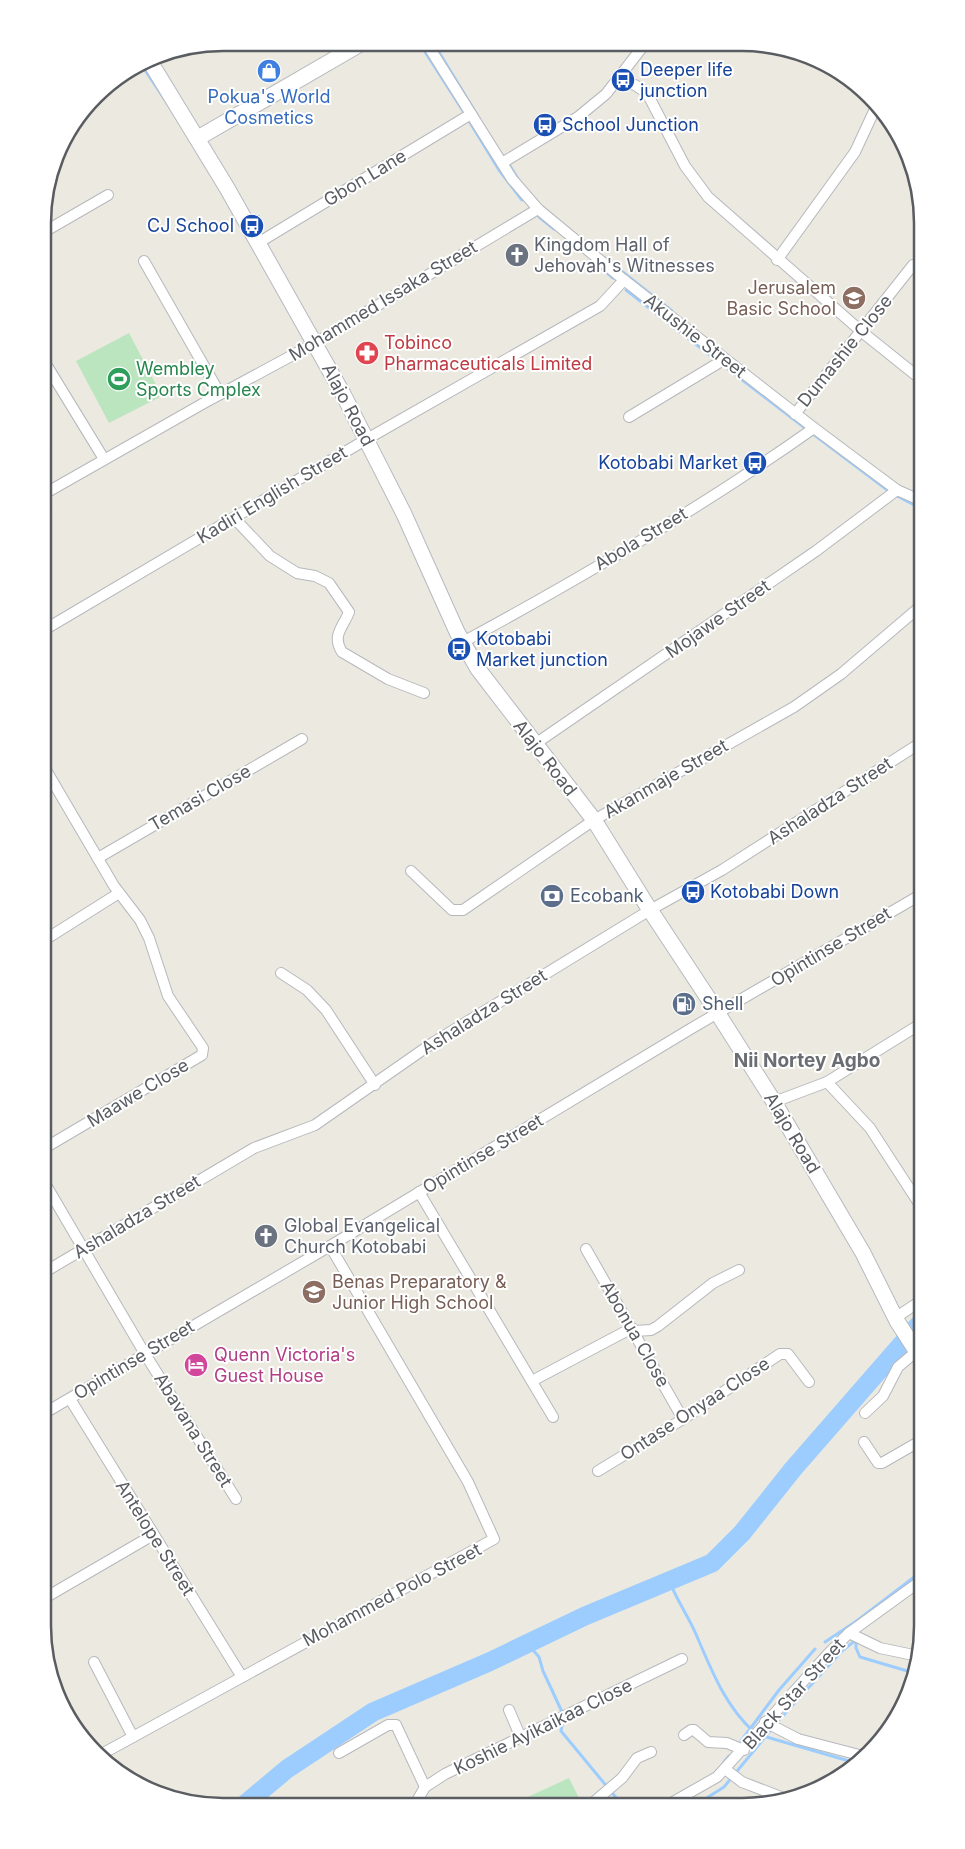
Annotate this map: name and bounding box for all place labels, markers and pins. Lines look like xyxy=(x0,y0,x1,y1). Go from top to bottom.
shop icon: Pokua's World Cosmetics xyxy=(256,58,282,84)
place label: Deeper life junction xyxy=(639,59,733,101)
bus stop icon: Deeper life junction xyxy=(610,67,636,93)
place label: Pokua's World Cosmetics xyxy=(208,86,330,128)
bus stop icon: School Junction xyxy=(532,112,558,138)
place label: School Junction xyxy=(562,114,699,135)
bus stop icon: CJ School xyxy=(239,213,265,239)
place label: CJ School xyxy=(147,215,234,236)
place label: Kingdom Hall of Jehovah's Witnesses xyxy=(534,234,715,276)
church icon: Kingdom Hall of Jehovah's Witnesses xyxy=(504,242,530,268)
place label: Jerusalem Basic School xyxy=(726,277,836,319)
school or university icon: Jerusalem Basic School xyxy=(841,285,867,311)
place label: Tobinco Pharmaceuticals Limited xyxy=(384,332,592,374)
pharmacy icon: Tobinco Pharmaceuticals Limited xyxy=(354,340,380,366)
place label: Wembley Sports Cmplex xyxy=(136,358,261,400)
sports icon: Wembley Sports Cmplex xyxy=(106,366,132,392)
bus stop icon: Kotobabi Market xyxy=(742,450,768,476)
place label: Kotobabi Market xyxy=(598,452,738,473)
place label: Kotobabi Market junction xyxy=(476,628,608,670)
bus stop icon: Kotobabi Market junction xyxy=(446,636,472,662)
bus stop icon: Kotobabi Down xyxy=(680,879,706,905)
place label: Kotobabi Down xyxy=(710,881,839,902)
bank icon: Ecobank xyxy=(539,883,565,909)
place label: Ecobank xyxy=(570,885,644,906)
fuel station icon: Shell xyxy=(671,991,697,1017)
place label: Shell xyxy=(702,993,743,1014)
place label: Global Evangelical Church Kotobabi xyxy=(284,1215,440,1257)
church icon: Global Evangelical Church Kotobabi xyxy=(253,1223,279,1249)
place label: Benas Preparatory & Junior High School xyxy=(332,1271,507,1313)
school or university icon: Benas Preparatory & Junior High School xyxy=(301,1279,327,1305)
place label: Quenn Victoria's Guest House xyxy=(214,1344,355,1386)
hotel icon: Quenn Victoria's Guest House xyxy=(183,1352,209,1378)

